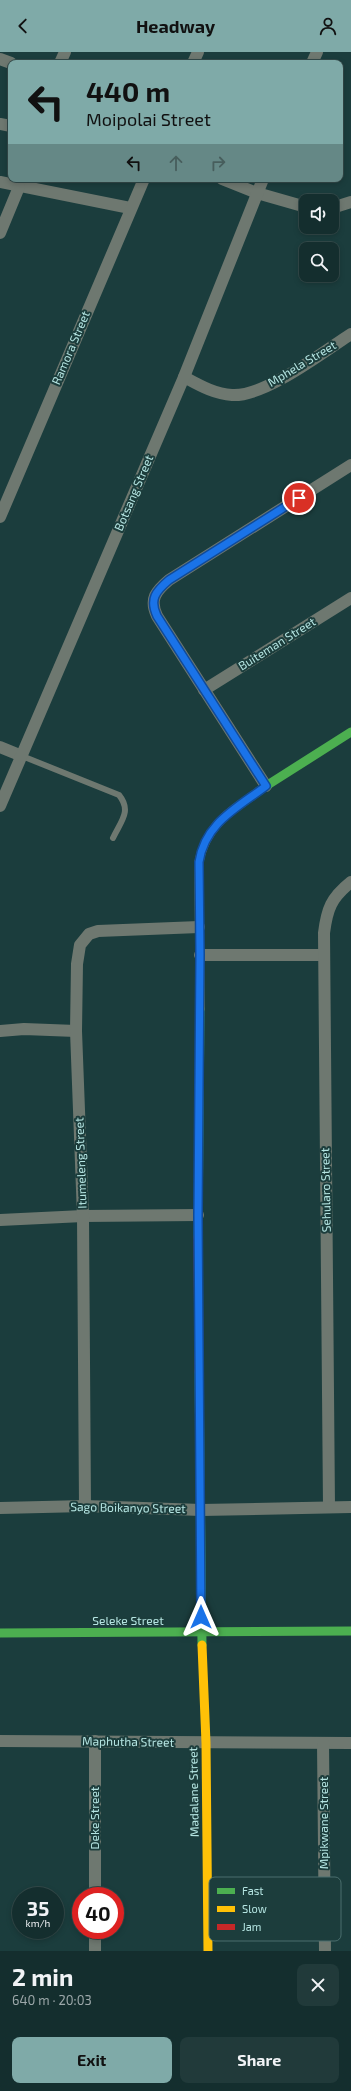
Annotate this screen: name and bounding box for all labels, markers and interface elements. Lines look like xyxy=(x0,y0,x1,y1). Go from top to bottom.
icon: back xyxy=(12,15,34,37)
text: Headway xyxy=(136,15,215,37)
icon: person xyxy=(317,15,339,37)
text: 440 m xyxy=(86,74,170,108)
icon: left xyxy=(20,76,72,128)
text: Moipolai Street xyxy=(86,108,211,130)
icon: left xyxy=(123,152,145,174)
icon: ahead xyxy=(165,152,187,174)
icon: right xyxy=(207,152,229,174)
map controls xyxy=(299,194,339,282)
button: sound xyxy=(299,194,339,234)
button: search xyxy=(299,242,339,282)
street label: Ramora Street xyxy=(48,308,92,387)
street label: Mphela Street xyxy=(265,337,338,389)
street label: Botsang Street xyxy=(111,452,156,533)
pin xyxy=(282,481,316,515)
icon: arrive xyxy=(288,487,310,509)
street label: Buiteman Street xyxy=(235,614,318,673)
street label: Itumeleng Street xyxy=(71,1117,89,1209)
street label: Sehularo Street xyxy=(317,1147,333,1232)
street label: Sago Boikanyo Street xyxy=(70,1499,186,1515)
position arrow xyxy=(180,1596,222,1638)
street label: Seleke Street xyxy=(92,1613,164,1627)
street label: Maphutha Street xyxy=(82,1733,175,1749)
street label: Madalane Street xyxy=(185,1746,201,1837)
street label: Mpikwane Street xyxy=(316,1776,330,1869)
street label: Deke Street xyxy=(87,1786,101,1849)
legend xyxy=(209,1877,341,1941)
text: Fast xyxy=(242,1884,264,1897)
speed limit sign: 40 xyxy=(72,1887,124,1939)
text: 35 xyxy=(27,1896,49,1920)
text: Slow xyxy=(242,1902,267,1915)
text: km/h xyxy=(26,1917,50,1929)
text: Jam xyxy=(242,1920,261,1933)
text: 2 min xyxy=(12,1962,73,1991)
button: close xyxy=(297,1964,339,2006)
text: 640 m · 20:03 xyxy=(12,1992,92,2008)
button: Exit xyxy=(12,2037,172,2083)
button: Share xyxy=(180,2037,339,2083)

